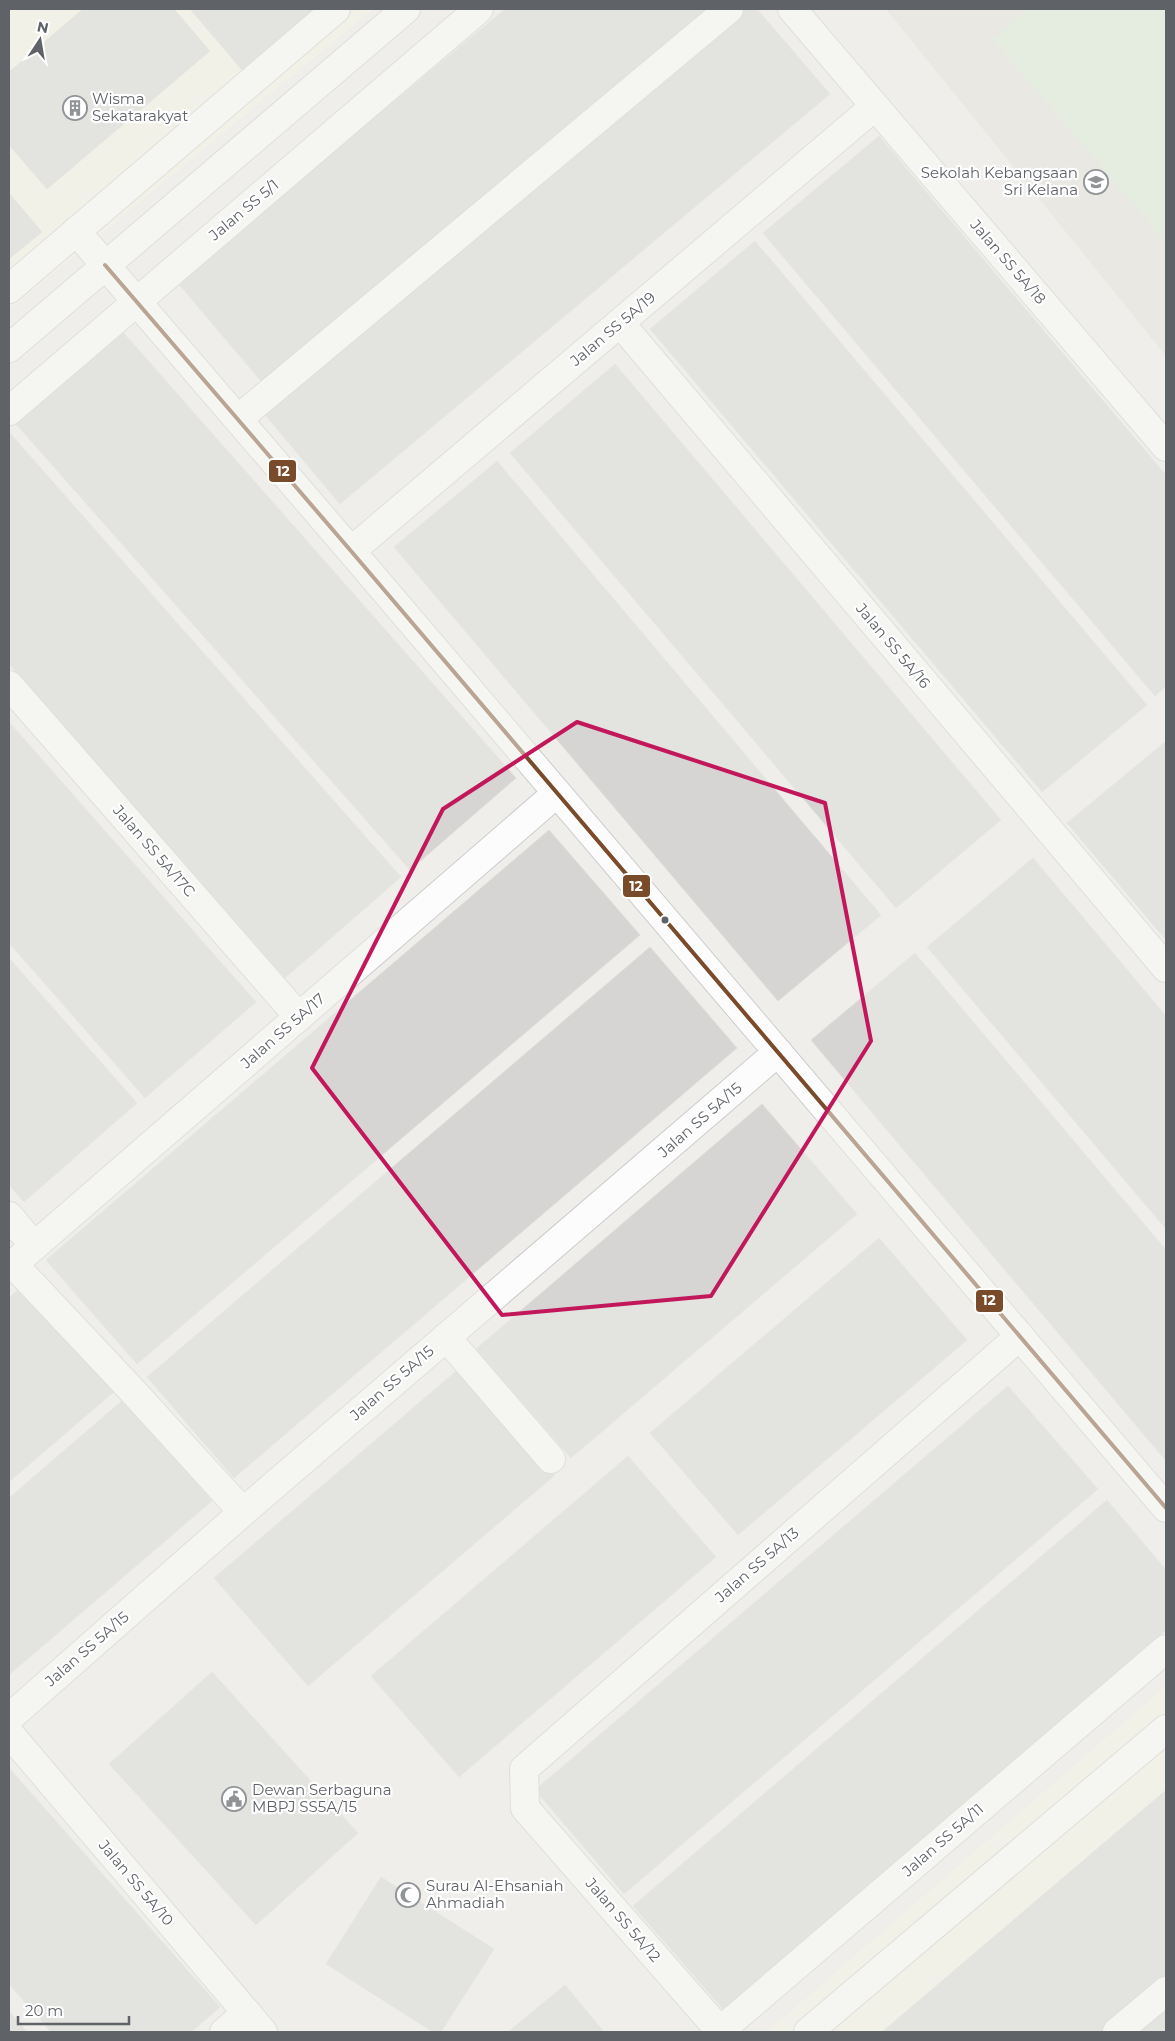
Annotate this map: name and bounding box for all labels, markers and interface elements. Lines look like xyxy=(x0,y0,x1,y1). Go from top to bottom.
north arrow xyxy=(15,15,65,65)
text: N xyxy=(35,17,50,37)
place label: Wisma Sekatarakyat xyxy=(92,89,188,125)
building icon: Wisma Sekatarakyat xyxy=(62,95,88,121)
place label: Sekolah Kebangsaan Sri Kelana xyxy=(921,163,1078,199)
school or university icon: Sekolah Kebangsaan Sri Kelana xyxy=(1083,169,1109,195)
street label: Jalan SS 5/1 xyxy=(204,175,282,245)
street label: Jalan SS 5A/18 xyxy=(966,215,1050,308)
street label: Jalan SS 5A/19 xyxy=(565,287,659,370)
line badge: 12 xyxy=(268,459,297,483)
text: 12 xyxy=(276,462,290,480)
street label: Jalan SS 5A/16 xyxy=(852,598,935,692)
street label: Jalan SS 5A/17C xyxy=(109,800,200,901)
line badge: 12 xyxy=(622,874,651,898)
text: 12 xyxy=(629,877,643,895)
unlabelled marker xyxy=(660,915,670,925)
street label: Jalan SS 5A/17 xyxy=(236,989,329,1073)
street label: Jalan SS 5A/15 xyxy=(653,1078,745,1162)
line badge: 12 xyxy=(975,1289,1004,1313)
text: 12 xyxy=(982,1291,996,1309)
street label: Jalan SS 5A/15 xyxy=(345,1341,437,1425)
street label: Jalan SS 5A/13 xyxy=(710,1523,802,1607)
street label: Jalan SS 5A/15 xyxy=(40,1607,132,1691)
place label: Dewan Serbaguna MBPJ SS5A/15 xyxy=(252,1780,392,1816)
public building icon: Dewan Serbaguna MBPJ SS5A/15 xyxy=(221,1786,247,1812)
street label: Jalan SS 5A/11 xyxy=(897,1799,987,1881)
street label: Jalan SS 5A/10 xyxy=(94,1835,178,1930)
street label: Jalan SS 5A/12 xyxy=(581,1873,665,1965)
place label: Surau Al-Ehsaniah Ahmadiah xyxy=(426,1876,564,1912)
mosque icon: Surau Al-Ehsaniah Ahmadiah xyxy=(395,1882,421,1908)
scale bar xyxy=(18,1994,129,2026)
text: 20 m xyxy=(25,2001,63,2020)

